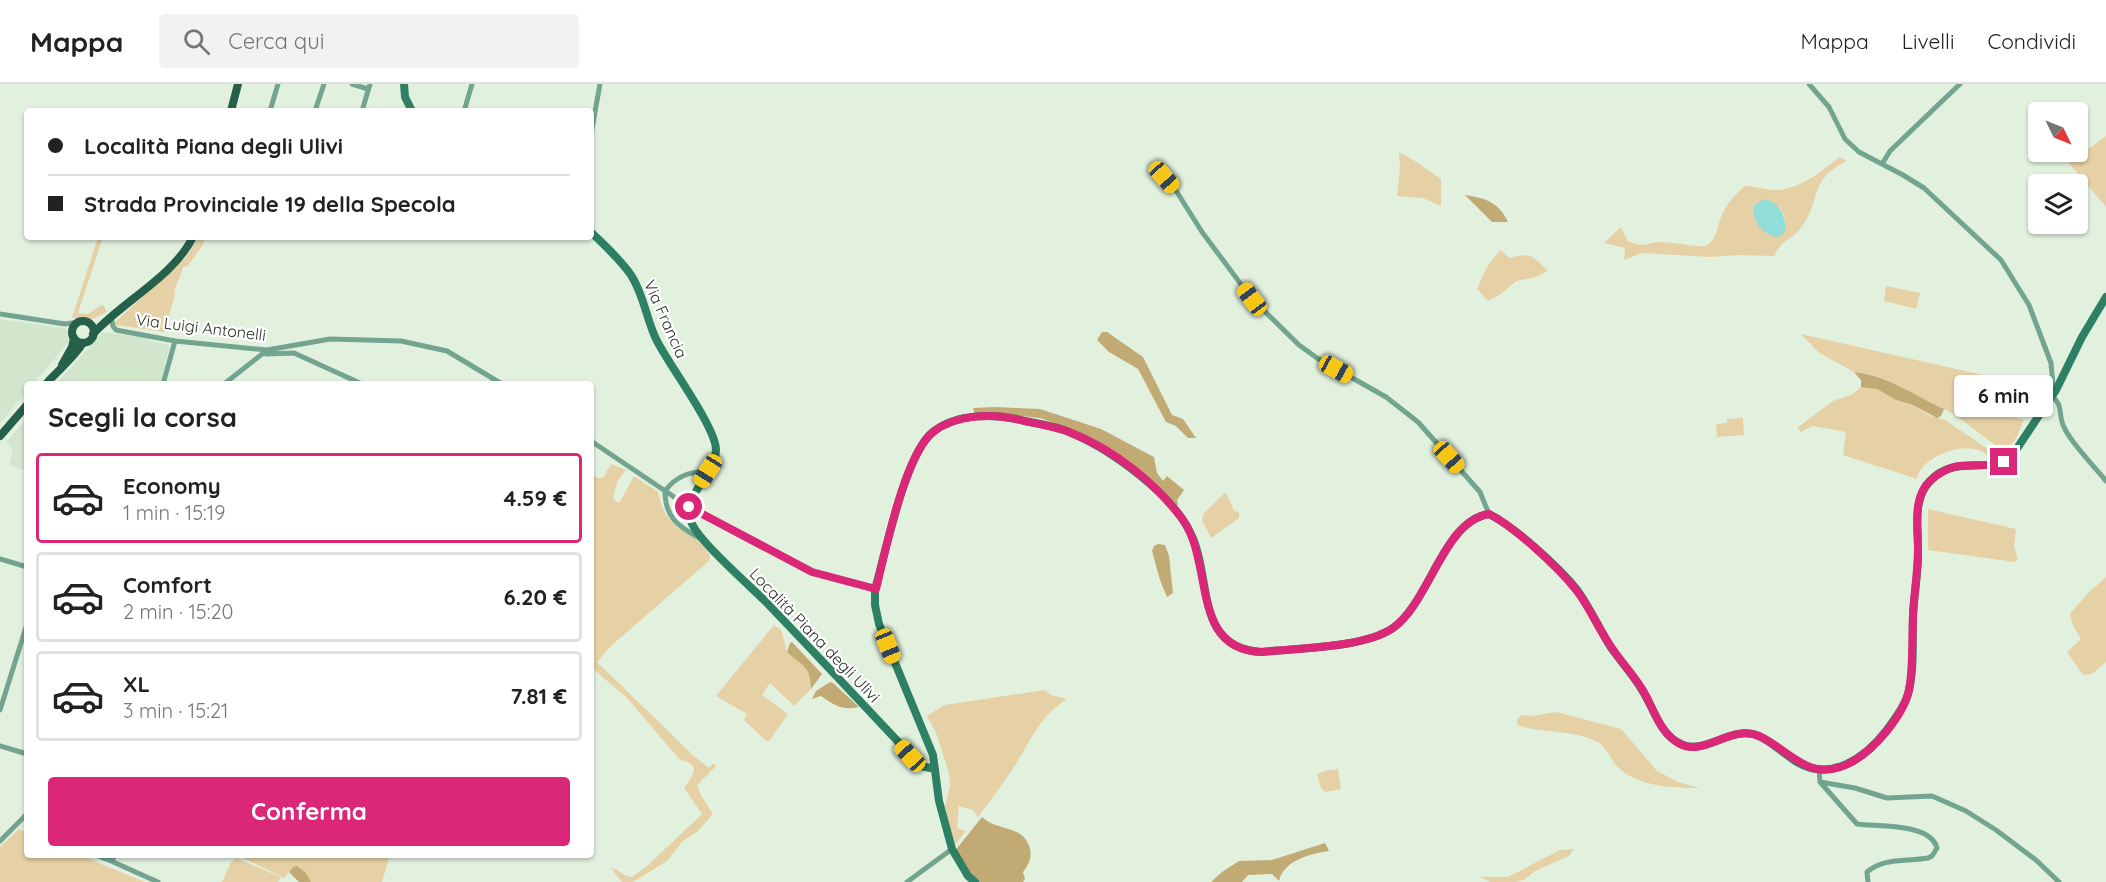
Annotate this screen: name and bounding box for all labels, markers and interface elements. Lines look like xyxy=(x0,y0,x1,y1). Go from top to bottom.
search box xyxy=(159,14,579,68)
text: Mappa xyxy=(30,24,123,59)
icon: search xyxy=(180,25,213,58)
text: Cerca qui xyxy=(228,27,324,55)
text: Mappa xyxy=(1800,28,1869,54)
text: Livelli xyxy=(1902,28,1954,54)
text: Condividi xyxy=(1987,28,2076,54)
north arrow xyxy=(2028,102,2088,162)
map controls xyxy=(2028,102,2088,234)
text: Località Piana degli Ulivi xyxy=(84,132,343,160)
car xyxy=(1145,158,1183,196)
button: layers xyxy=(2028,174,2088,234)
text: Strada Provinciale 19 della Specola xyxy=(84,190,456,218)
street label: Via Francia xyxy=(640,277,692,361)
car xyxy=(1234,279,1270,319)
street label: Via Luigi Antonelli xyxy=(135,309,267,345)
car xyxy=(1316,352,1356,386)
callout: 6 min xyxy=(1954,375,2054,417)
text: 6 min xyxy=(1978,383,2029,408)
text: Scegli la corsa xyxy=(48,400,237,434)
car xyxy=(1430,438,1468,476)
route end xyxy=(1990,448,2017,475)
car xyxy=(691,451,725,491)
icon: car xyxy=(51,471,105,525)
text: Economy xyxy=(123,472,221,500)
text: 4.59 € xyxy=(503,484,567,512)
route start xyxy=(675,493,702,520)
text: 1 min · 15:19 xyxy=(123,500,225,525)
street label: Località Piana degli Ulivi xyxy=(746,564,884,706)
icon: car xyxy=(51,570,105,624)
text: Comfort xyxy=(123,571,212,599)
text: 6.20 € xyxy=(503,583,567,611)
text: 2 min · 15:20 xyxy=(123,599,233,624)
car xyxy=(873,626,903,666)
icon: car xyxy=(51,669,105,723)
text: XL xyxy=(123,670,150,698)
text: 7.81 € xyxy=(510,682,567,710)
text: 3 min · 15:21 xyxy=(123,698,228,723)
car xyxy=(891,737,929,775)
button: Conferma xyxy=(48,777,570,846)

